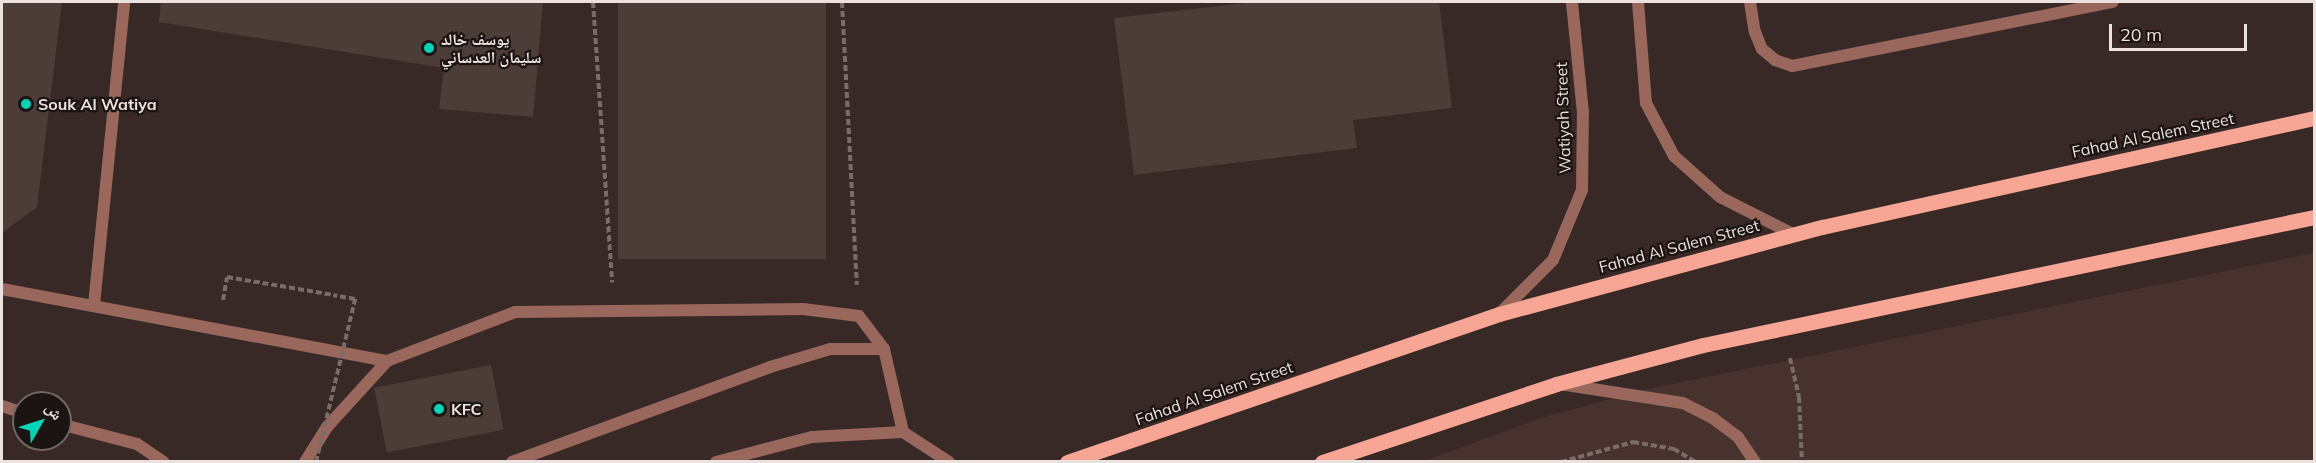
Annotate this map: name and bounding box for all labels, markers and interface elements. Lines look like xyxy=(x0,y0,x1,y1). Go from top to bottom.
scale bar xyxy=(2112,12,2250,50)
text: 20 m xyxy=(2120,23,2162,46)
place label: يوسف خالد سليمان العدساني xyxy=(441,29,541,67)
marker: يوسف خالد سليمان العدساني xyxy=(422,41,436,55)
street label: Watiyah Street xyxy=(1551,62,1575,174)
place label: Souk Al Watiya xyxy=(38,94,157,114)
marker: Souk Al Watiya xyxy=(19,97,33,111)
street label: Fahad Al Salem Street xyxy=(2070,108,2236,162)
street label: Fahad Al Salem Street xyxy=(1597,215,1761,277)
street label: Fahad Al Salem Street xyxy=(1133,357,1295,429)
north arrow xyxy=(12,391,72,451)
text: ش xyxy=(41,398,68,424)
place label: KFC xyxy=(451,399,482,419)
marker: KFC xyxy=(432,402,446,416)

